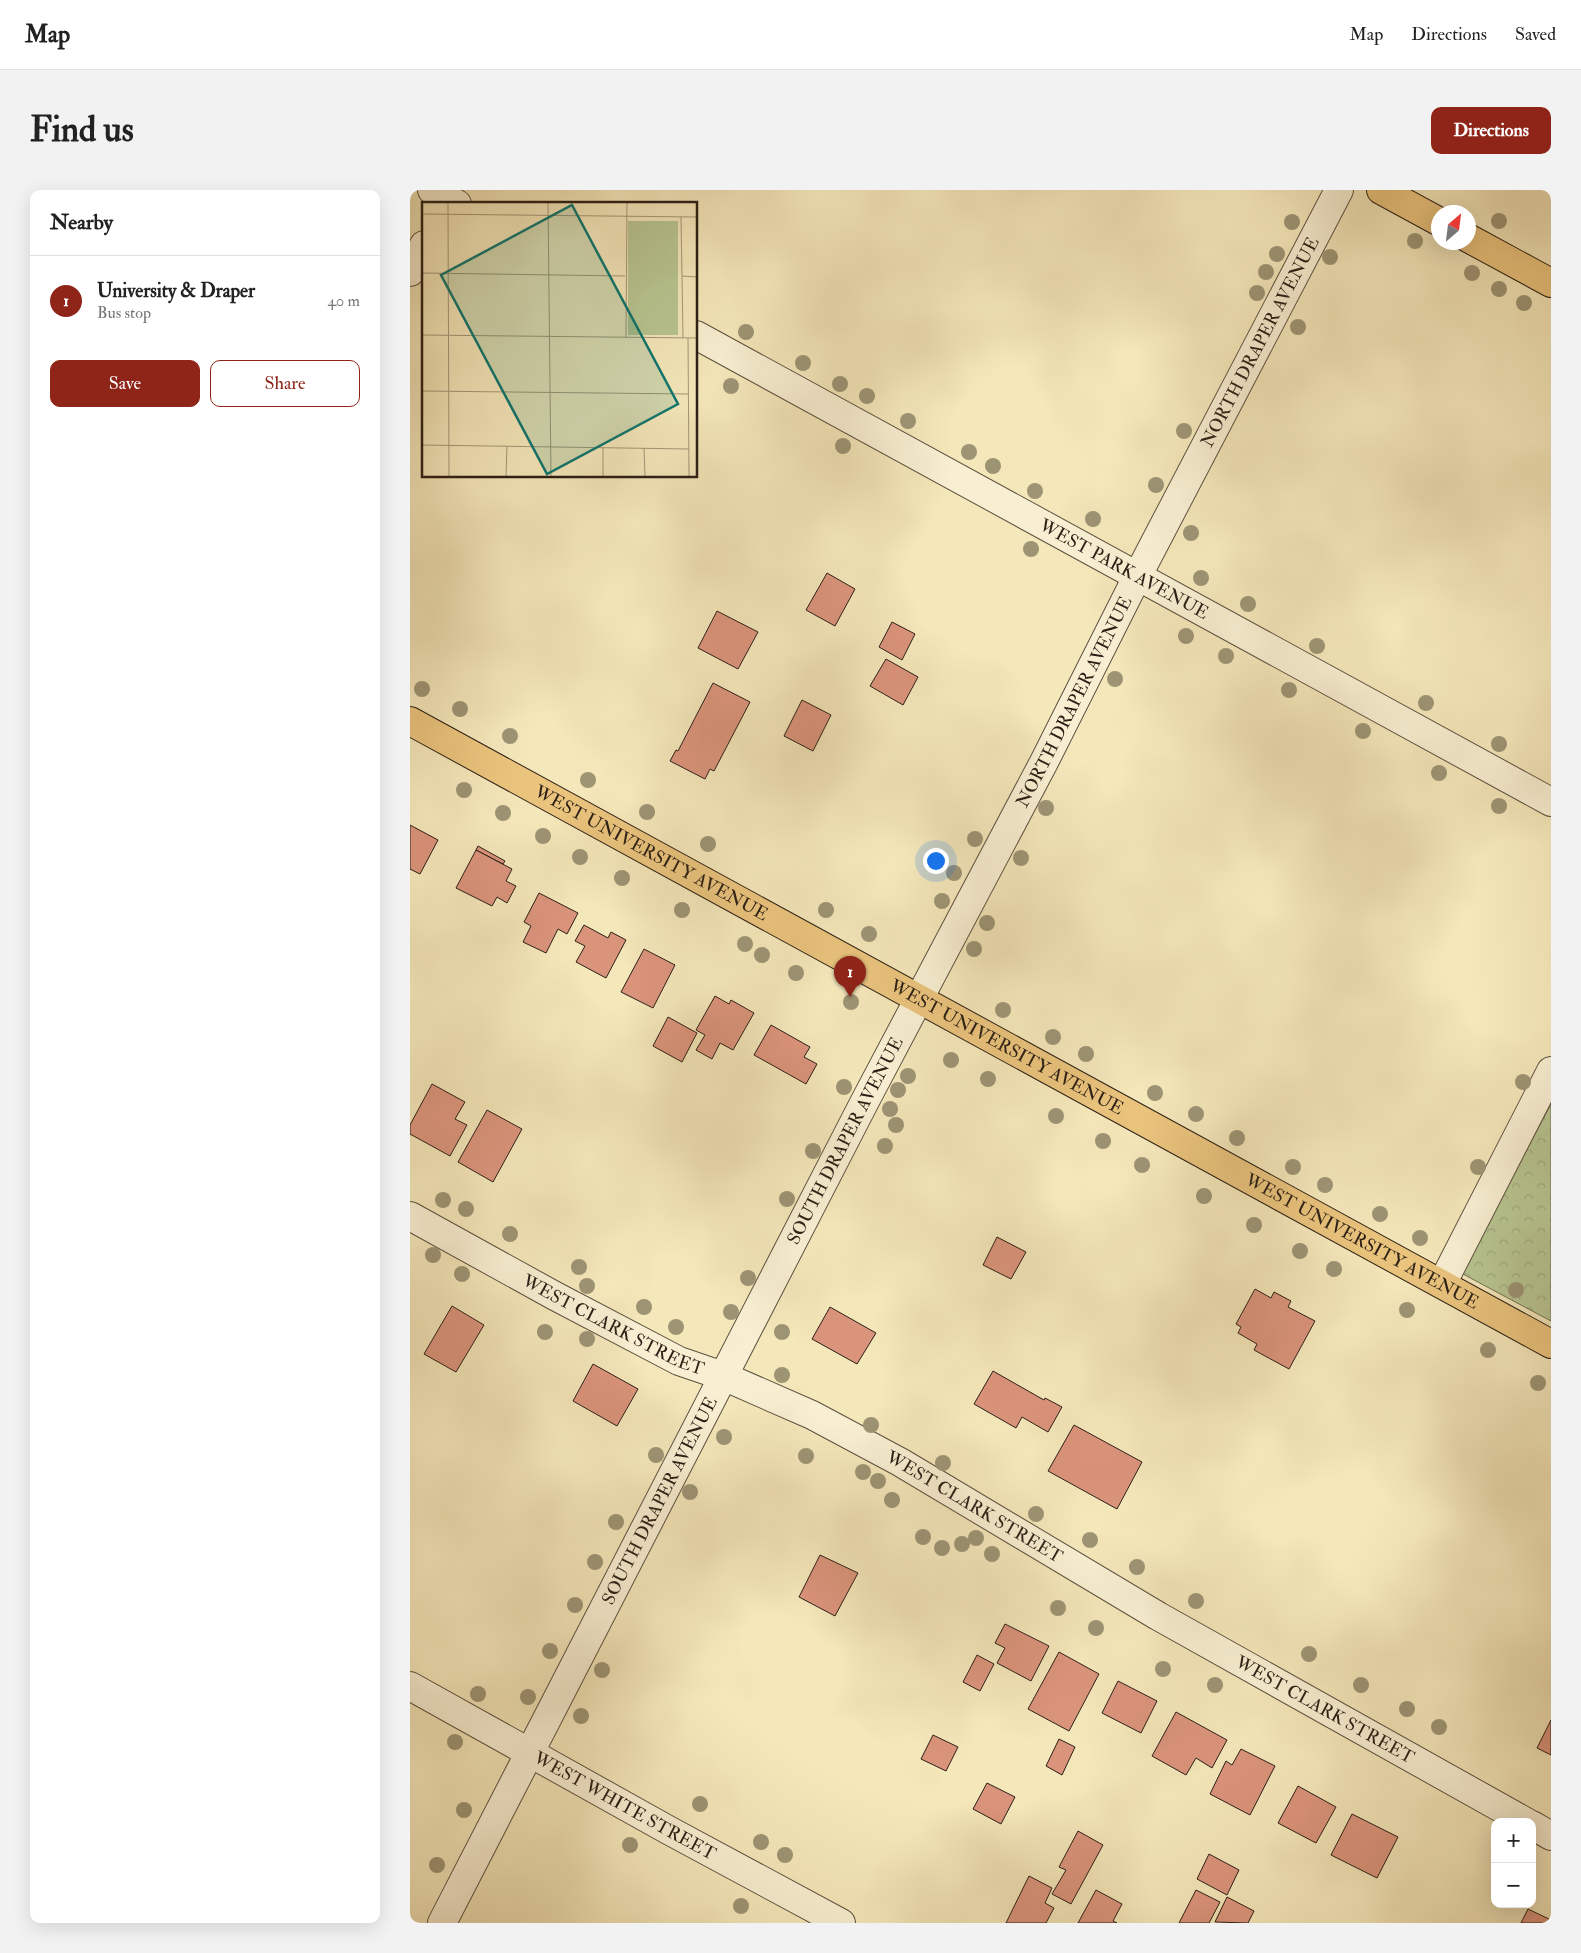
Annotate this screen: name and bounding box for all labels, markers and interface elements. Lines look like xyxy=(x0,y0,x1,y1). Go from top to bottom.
text: Map xyxy=(25,19,70,50)
text: Map xyxy=(1350,23,1383,46)
text: Directions xyxy=(1411,23,1487,46)
text: Saved xyxy=(1515,23,1556,46)
button: Directions xyxy=(1431,107,1551,154)
text: Find us xyxy=(30,108,134,152)
inset map xyxy=(422,202,698,478)
north arrow xyxy=(1431,205,1476,250)
text: Nearby xyxy=(50,209,113,236)
street label: NORTH DRAPER AVENUE xyxy=(1196,233,1324,451)
text: University & Draper xyxy=(97,279,255,303)
text: 1 xyxy=(63,291,69,311)
text: 40 m xyxy=(327,291,360,311)
text: Bus stop xyxy=(97,303,151,323)
button: Save xyxy=(50,360,200,407)
button: Share xyxy=(210,360,360,407)
street label: WEST PARK AVENUE xyxy=(1035,513,1213,625)
street label: NORTH DRAPER AVENUE xyxy=(1011,592,1137,812)
street label: WEST UNIVERSITY AVENUE xyxy=(529,780,772,926)
your location xyxy=(923,848,949,874)
pin: 1 xyxy=(834,956,866,997)
street label: WEST UNIVERSITY AVENUE xyxy=(885,974,1127,1120)
street label: SOUTH DRAPER AVENUE xyxy=(782,1033,909,1249)
street label: WEST UNIVERSITY AVENUE xyxy=(1240,1168,1483,1314)
street label: WEST CLARK STREET xyxy=(517,1269,708,1381)
street label: SOUTH DRAPER AVENUE xyxy=(597,1393,723,1609)
street label: WEST CLARK STREET xyxy=(881,1445,1067,1569)
street label: WEST CLARK STREET xyxy=(1231,1650,1419,1769)
street label: WEST WHITE STREET xyxy=(529,1746,720,1866)
map controls xyxy=(1491,1818,1536,1908)
button: + xyxy=(1491,1818,1536,1863)
button: − xyxy=(1491,1863,1536,1908)

